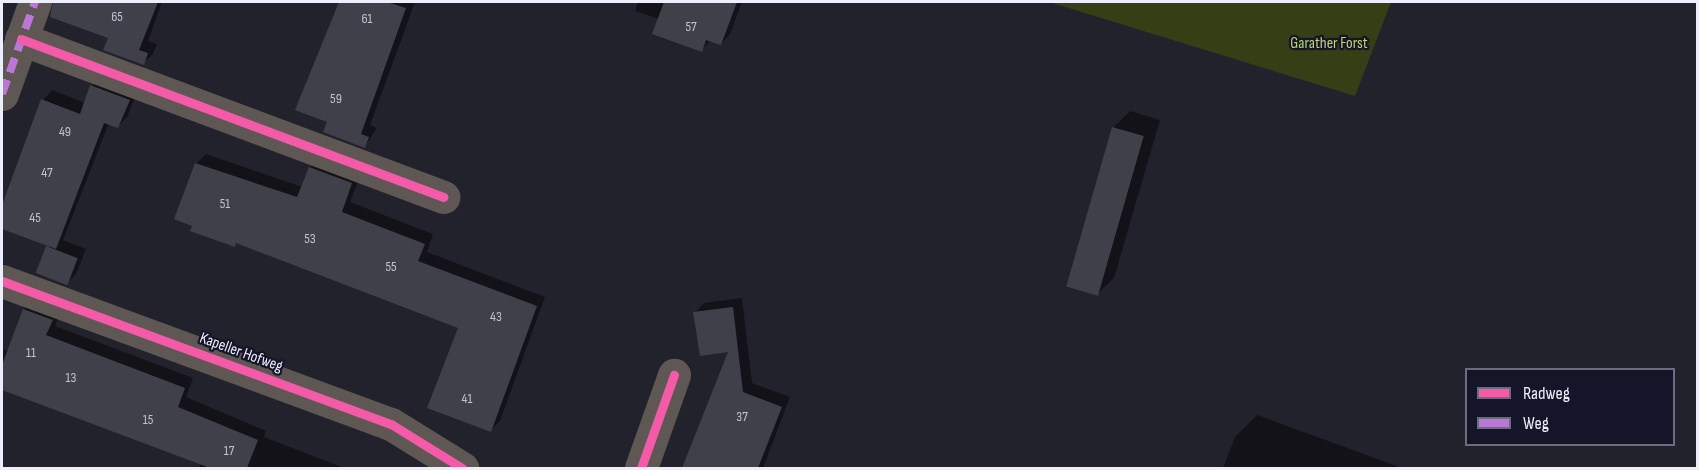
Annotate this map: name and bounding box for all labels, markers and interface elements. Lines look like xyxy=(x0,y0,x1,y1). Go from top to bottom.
house number: 65 xyxy=(111,9,123,25)
house number: 61 xyxy=(361,11,373,27)
house number: 57 xyxy=(685,19,697,35)
park label: Garather Forst xyxy=(1290,34,1368,54)
house number: 59 xyxy=(330,91,342,107)
house number: 49 xyxy=(59,124,71,140)
house number: 47 xyxy=(41,165,53,181)
house number: 51 xyxy=(220,196,230,212)
house number: 45 xyxy=(29,210,41,226)
house number: 53 xyxy=(304,231,316,247)
house number: 55 xyxy=(385,259,397,275)
house number: 43 xyxy=(490,309,502,325)
street label: Kapeller Hofweg xyxy=(197,329,285,377)
house number: 11 xyxy=(26,345,36,361)
legend xyxy=(1465,368,1675,446)
house number: 13 xyxy=(66,370,76,386)
text: Radweg xyxy=(1523,383,1570,404)
house number: 41 xyxy=(462,391,472,407)
house number: 37 xyxy=(736,409,748,425)
house number: 15 xyxy=(143,412,153,428)
text: Weg xyxy=(1523,413,1549,434)
house number: 17 xyxy=(224,443,234,459)

